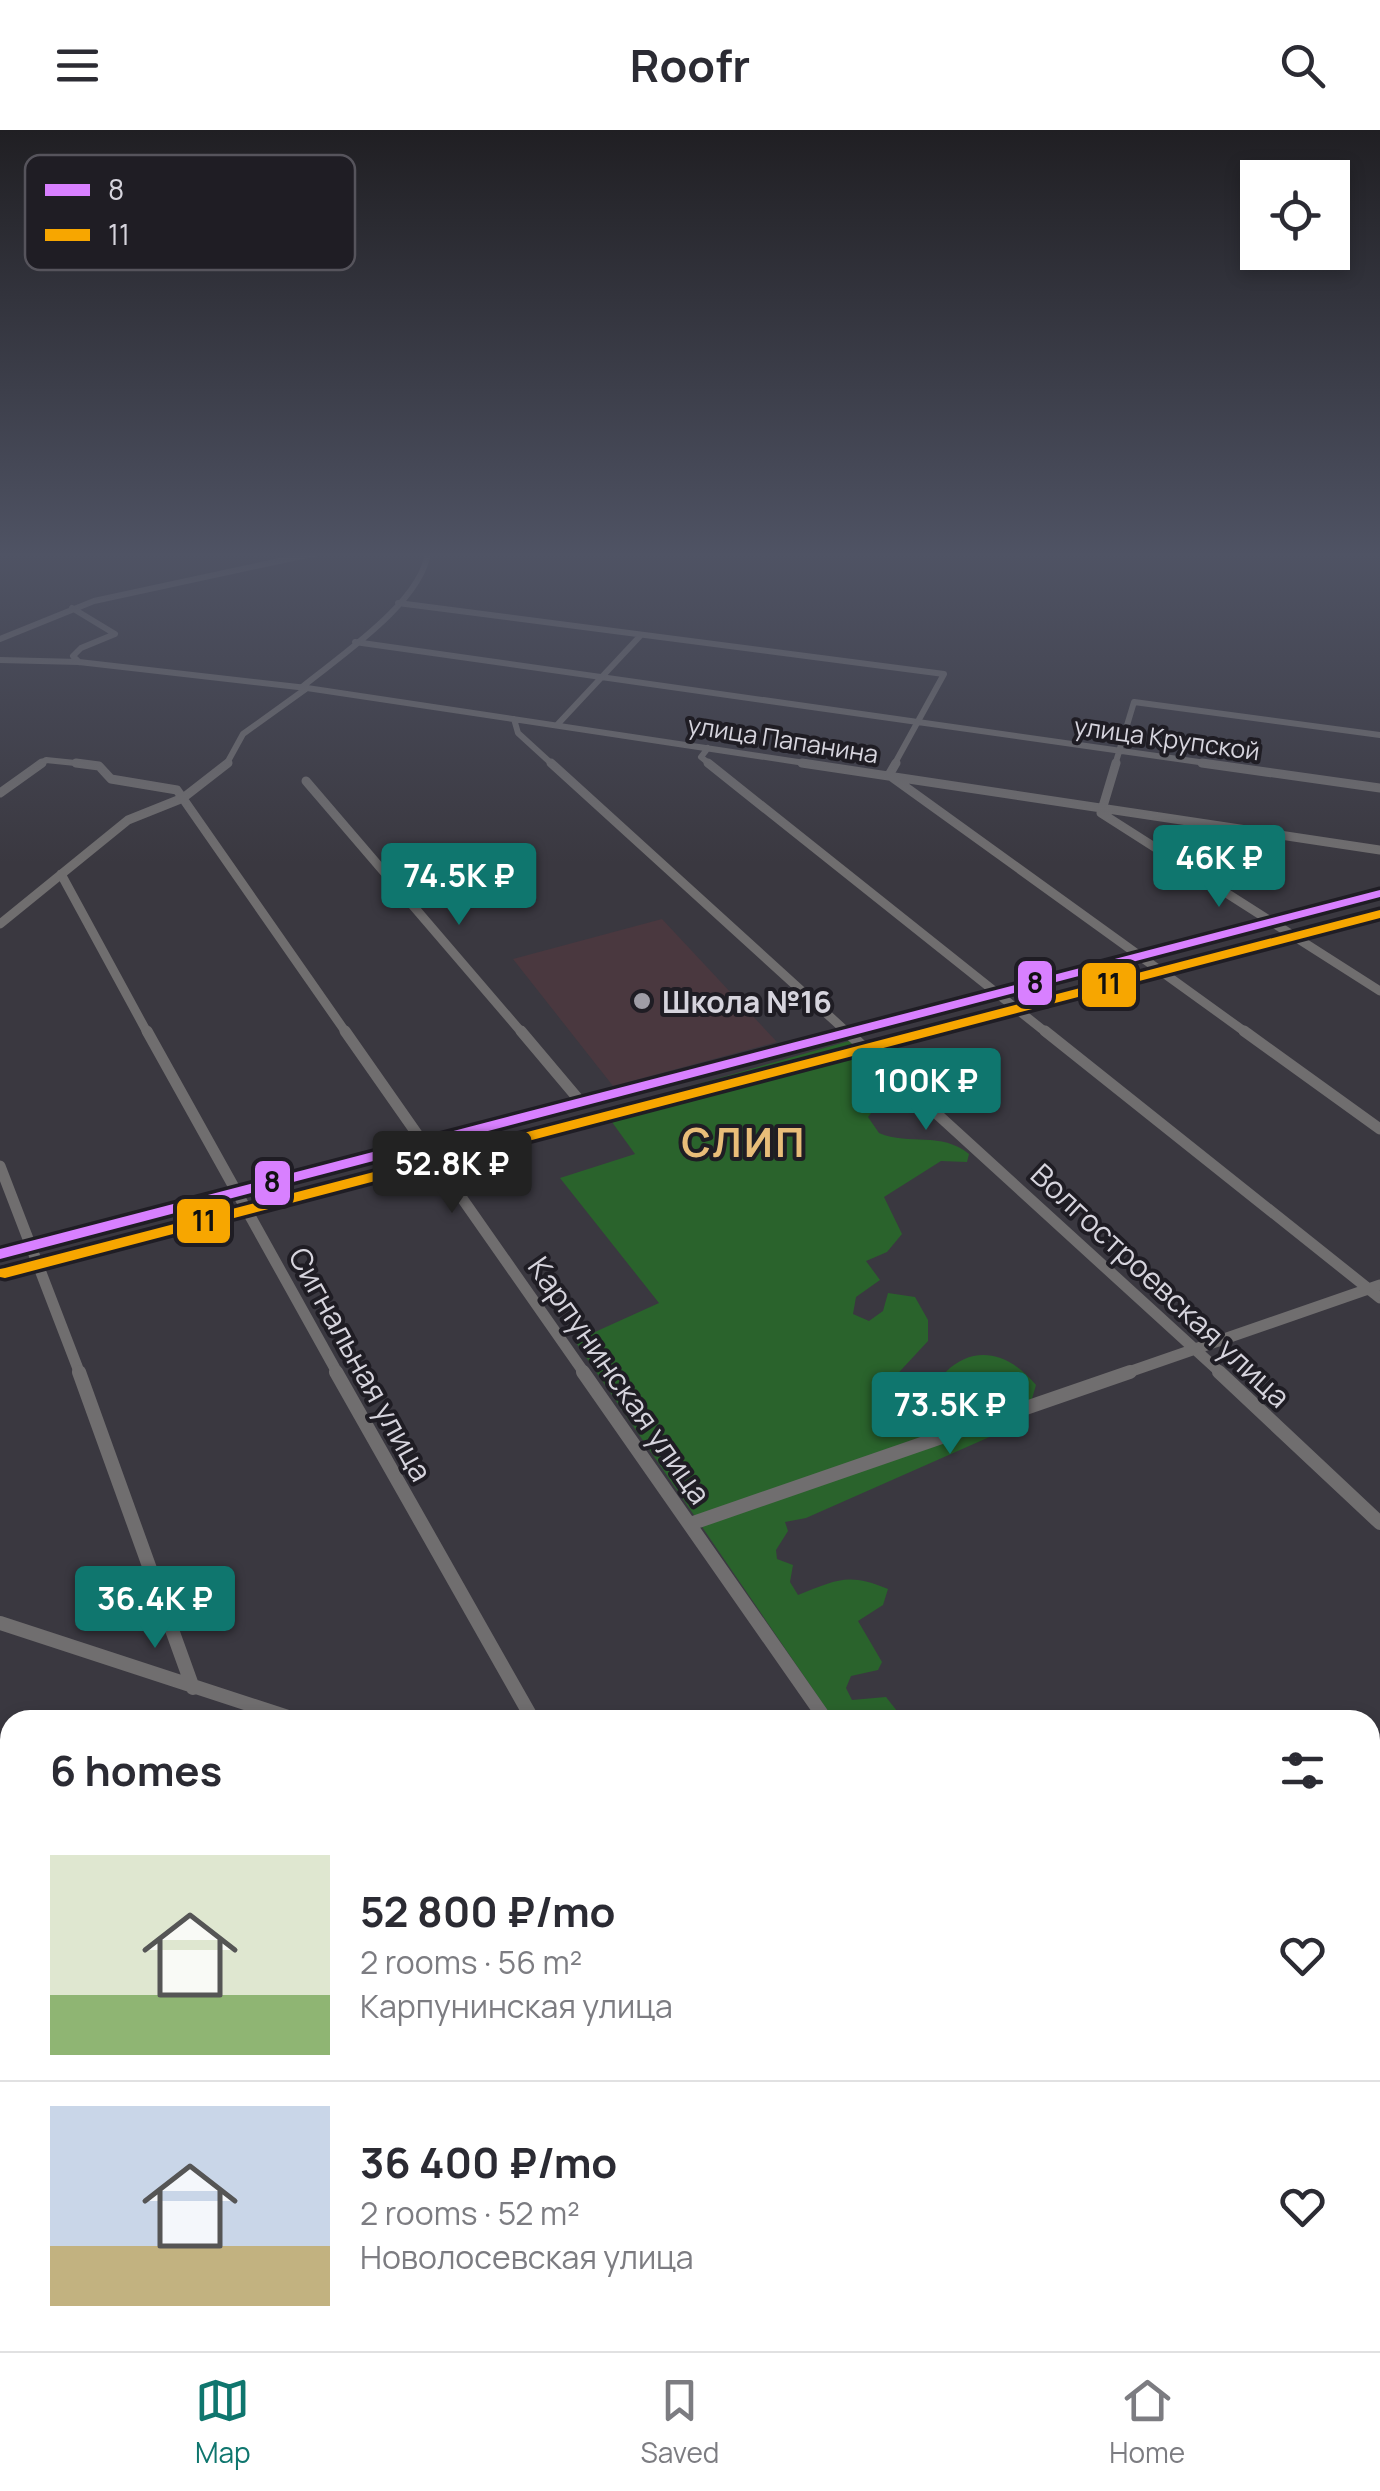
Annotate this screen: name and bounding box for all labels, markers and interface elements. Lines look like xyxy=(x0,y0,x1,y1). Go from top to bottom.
text: Roofr xyxy=(630,34,750,96)
icon: menu xyxy=(50,38,105,93)
icon: search xyxy=(1275,38,1330,93)
legend xyxy=(25,155,355,270)
map controls xyxy=(1240,160,1350,270)
button: locate xyxy=(1240,160,1350,270)
text: 8 xyxy=(108,170,124,208)
text: 11 xyxy=(108,215,130,253)
street label: улица Папанина xyxy=(685,707,881,771)
street label: улица Крупской xyxy=(1072,708,1262,768)
pin: 46K ₽ xyxy=(1149,825,1289,910)
text: 46K ₽ xyxy=(1175,835,1263,879)
pin: 74.5K ₽ xyxy=(367,843,551,928)
text: 74.5K ₽ xyxy=(403,853,515,897)
line badge: 8 xyxy=(1016,959,1054,1007)
line badge: 11 xyxy=(1080,961,1138,1009)
text: 8 xyxy=(1026,963,1044,1001)
text: 11 xyxy=(1097,964,1121,1002)
place label: Школа №16 xyxy=(662,981,832,1022)
marker: Школа №16 xyxy=(631,990,653,1012)
pin: 100K ₽ xyxy=(845,1048,1007,1133)
text: 100K ₽ xyxy=(874,1058,978,1102)
district label: СЛИП xyxy=(681,1114,807,1169)
pin: 52.8K ₽ xyxy=(360,1131,544,1216)
text: 52.8K ₽ xyxy=(395,1141,509,1185)
street label: Волгостроевская улица xyxy=(1022,1154,1300,1416)
line badge: 8 xyxy=(253,1159,292,1207)
text: 8 xyxy=(263,1162,281,1200)
line badge: 11 xyxy=(175,1197,232,1245)
text: 11 xyxy=(192,1201,216,1239)
street label: Сигнальная улица xyxy=(280,1240,442,1488)
street label: Карпунинская улица xyxy=(519,1248,721,1512)
pin: 73.5K ₽ xyxy=(858,1372,1042,1457)
text: 73.5K ₽ xyxy=(894,1382,1006,1426)
pin: 36.4K ₽ xyxy=(63,1566,247,1651)
text: 36.4K ₽ xyxy=(97,1576,213,1620)
text: 6 homes xyxy=(50,1741,222,1799)
icon: filters xyxy=(1275,1743,1330,1798)
text: 52 800 ₽/mo xyxy=(360,1882,615,1940)
icon: home xyxy=(130,1895,250,2015)
icon: heart xyxy=(1275,1928,1330,1983)
text: 2 rooms · 56 m² xyxy=(360,1940,582,1984)
text: Карпунинская улица xyxy=(360,1984,673,2028)
text: 36 400 ₽/mo xyxy=(360,2133,617,2191)
icon: home xyxy=(130,2146,250,2266)
icon: heart xyxy=(1275,2179,1330,2234)
text: 2 rooms · 52 m² xyxy=(360,2191,580,2235)
text: Новолосевская улица xyxy=(360,2235,694,2279)
tab: Map xyxy=(195,2373,251,2471)
tab: Saved xyxy=(641,2373,719,2471)
tab: Home xyxy=(1109,2373,1185,2471)

